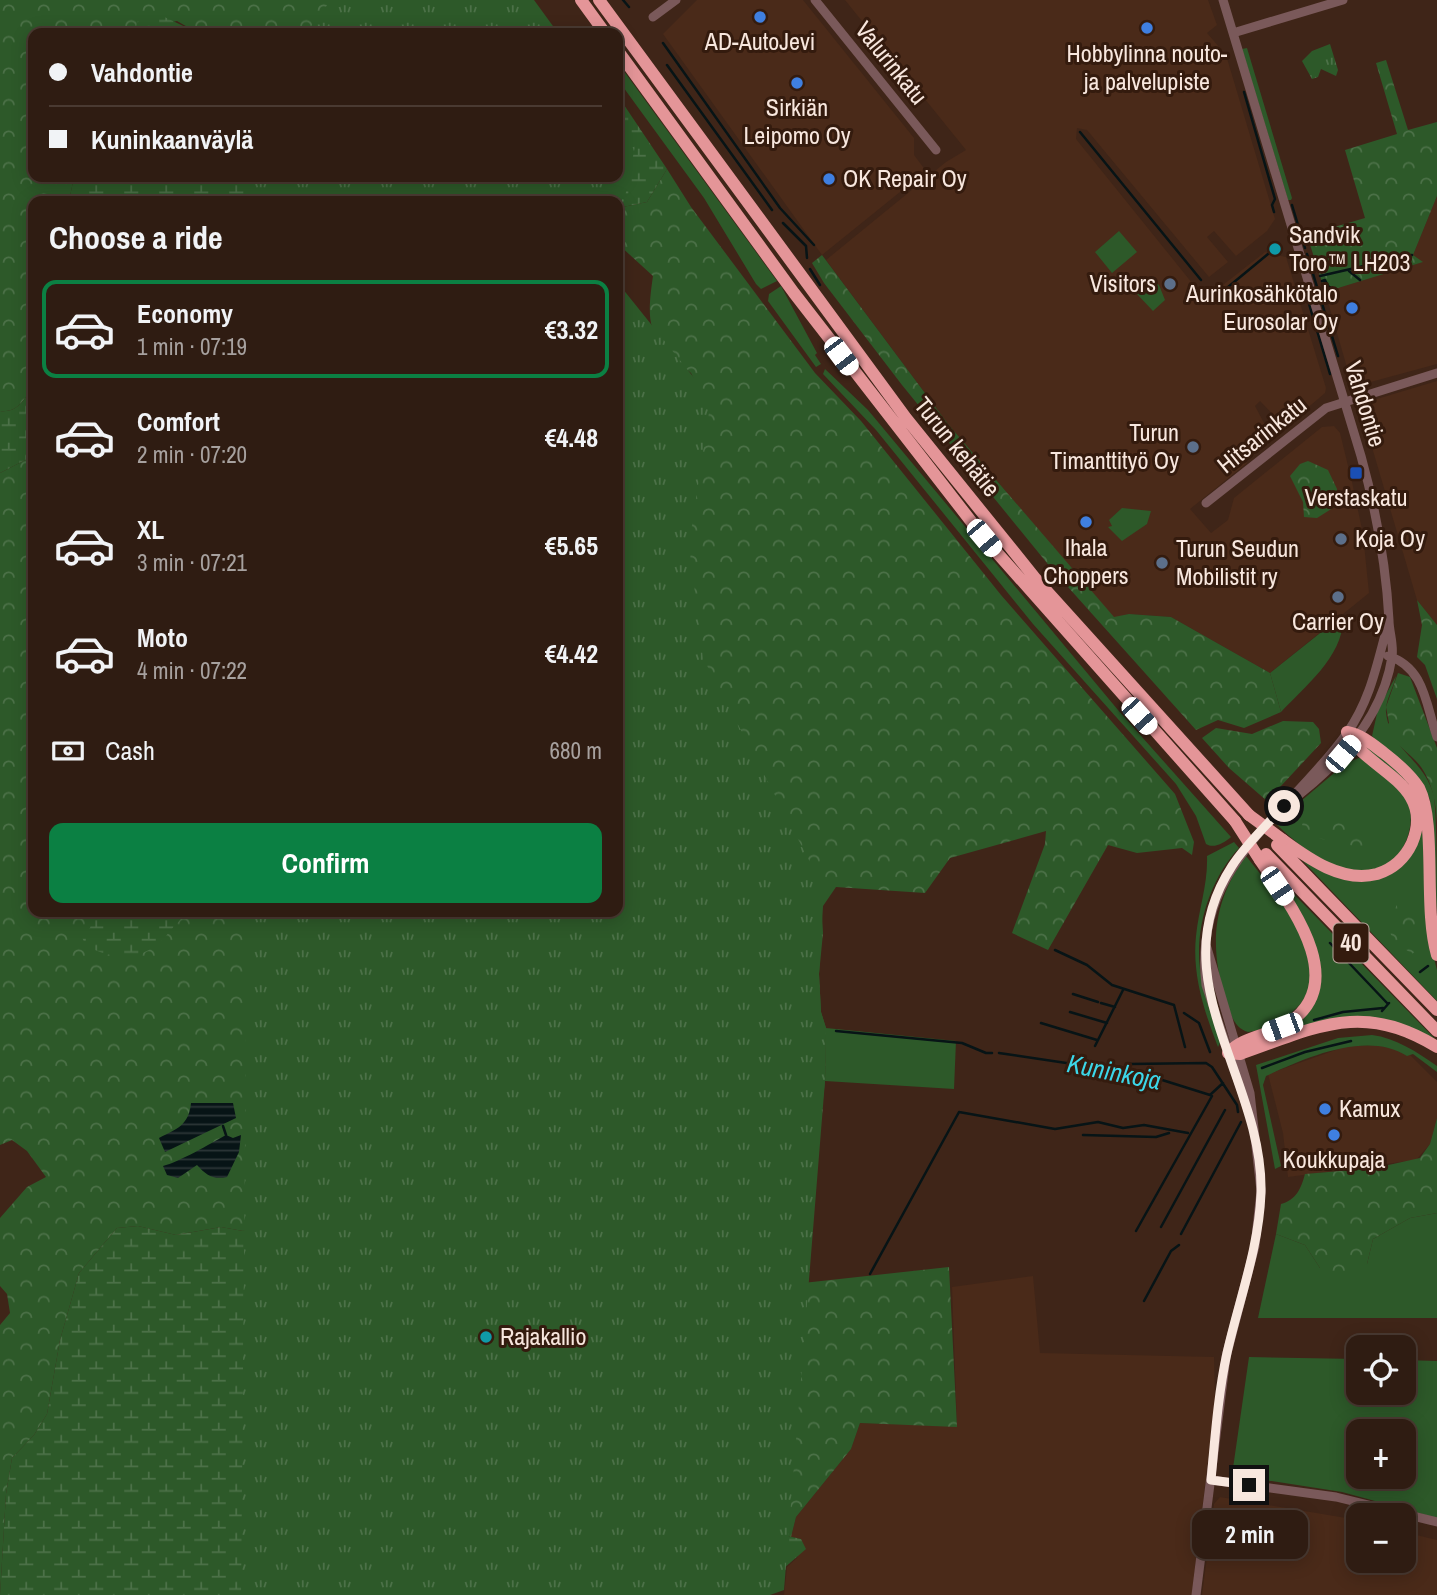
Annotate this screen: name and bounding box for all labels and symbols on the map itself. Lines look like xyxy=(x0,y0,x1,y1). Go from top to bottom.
marker: AD-AutoJevi xyxy=(752,9,768,25)
street label: Valurinkatu xyxy=(848,14,935,111)
marker: Hobbylinna nouto- ja palvelupiste xyxy=(1139,20,1155,36)
place label: AD-AutoJevi xyxy=(704,25,815,57)
place label: Hobbylinna nouto- ja palvelupiste xyxy=(1067,37,1228,97)
marker: Sirkiän Leipomo Oy xyxy=(789,75,805,91)
place label: Sirkiän Leipomo Oy xyxy=(743,91,851,151)
place label: OK Repair Oy xyxy=(843,162,967,194)
marker: OK Repair Oy xyxy=(821,171,837,187)
place label: Sandvik Toro™ LH203 xyxy=(1289,218,1410,278)
marker: Sandvik Toro™ LH203 xyxy=(1267,241,1283,257)
place label: Visitors xyxy=(1090,267,1156,299)
marker: Visitors xyxy=(1162,276,1178,292)
place label: Aurinkosähkötalo Eurosolar Oy xyxy=(1185,277,1338,337)
marker: Aurinkosähkötalo Eurosolar Oy xyxy=(1344,300,1360,316)
car xyxy=(820,333,863,379)
street label: Vahdontie xyxy=(1338,357,1394,451)
street label: Hitsarinkatu xyxy=(1210,388,1313,480)
street label: Turun kehätie xyxy=(908,390,1008,503)
place label: Turun Timanttityö Oy xyxy=(1050,416,1179,476)
marker: Turun Timanttityö Oy xyxy=(1185,439,1201,455)
marker: Verstaskatu xyxy=(1348,465,1364,481)
place label: Verstaskatu xyxy=(1305,481,1407,513)
marker: Ihala Choppers xyxy=(1078,514,1094,530)
car xyxy=(963,515,1006,561)
place label: Koja Oy xyxy=(1355,522,1425,554)
place label: Ihala Choppers xyxy=(1043,531,1129,591)
marker: Koja Oy xyxy=(1333,531,1349,547)
place label: Turun Seudun Mobilistit ry xyxy=(1176,532,1299,592)
marker: Turun Seudun Mobilistit ry xyxy=(1154,555,1170,571)
marker: Carrier Oy xyxy=(1330,589,1346,605)
place label: Carrier Oy xyxy=(1292,605,1384,637)
car xyxy=(1118,693,1161,739)
car xyxy=(1322,731,1365,777)
route start xyxy=(1268,790,1300,822)
car xyxy=(1257,863,1298,909)
road number: 40 xyxy=(1334,924,1368,962)
car xyxy=(1259,1010,1306,1044)
water label: Kuninkoja xyxy=(1064,1045,1164,1098)
place label: Kamux xyxy=(1339,1092,1400,1124)
marker: Kamux xyxy=(1317,1101,1333,1117)
marker: Koukkupaja xyxy=(1326,1127,1342,1143)
place label: Koukkupaja xyxy=(1283,1143,1385,1175)
place label: Rajakallio xyxy=(500,1320,586,1352)
marker: Rajakallio xyxy=(478,1329,494,1345)
route end xyxy=(1233,1469,1265,1501)
callout: 2 min xyxy=(1191,1510,1307,1558)

